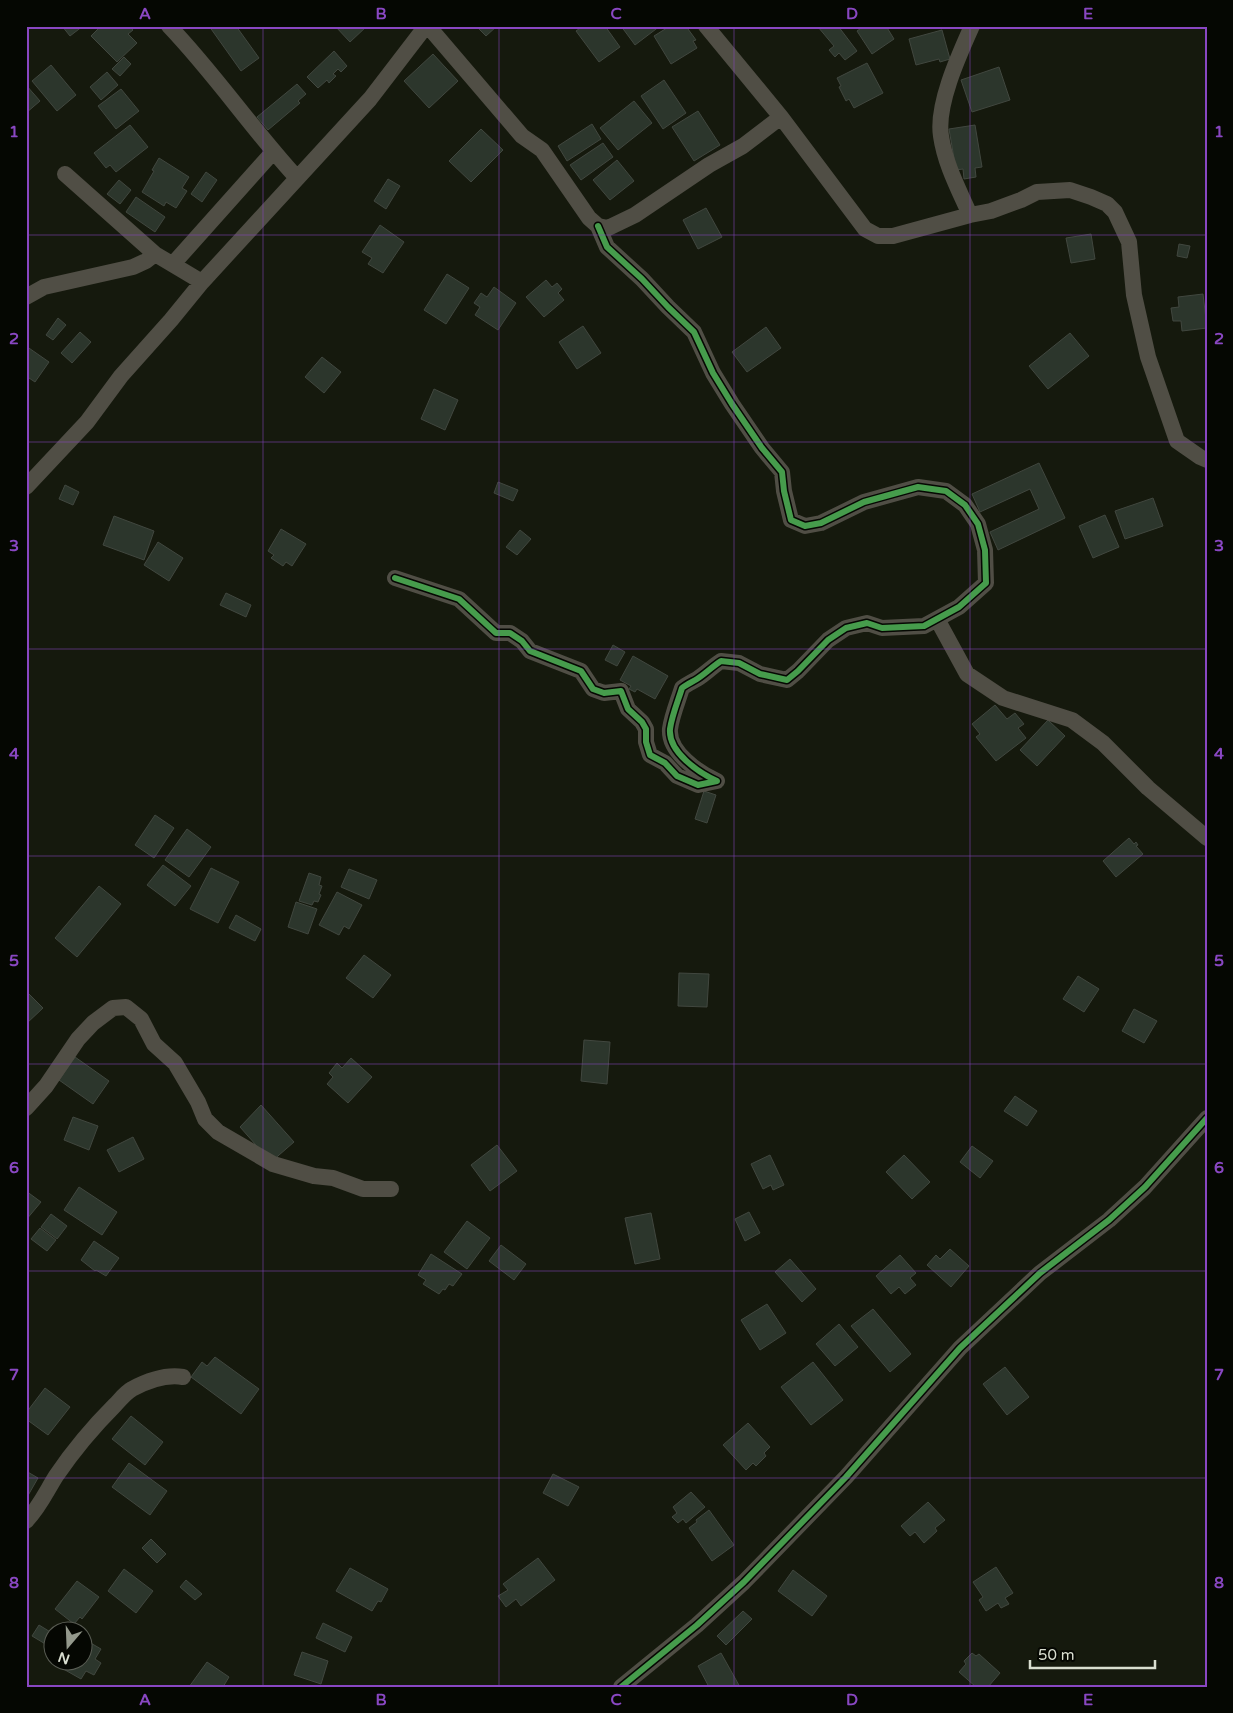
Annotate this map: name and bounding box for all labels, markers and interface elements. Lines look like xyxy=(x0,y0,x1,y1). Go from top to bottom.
text: A xyxy=(139,4,151,24)
text: B xyxy=(375,4,387,24)
text: C xyxy=(610,4,622,24)
text: D xyxy=(846,4,858,24)
text: E xyxy=(1083,4,1093,24)
text: 1 xyxy=(9,122,19,142)
text: 1 xyxy=(1214,122,1224,142)
text: 2 xyxy=(9,329,19,349)
text: 2 xyxy=(1214,329,1224,349)
text: 3 xyxy=(9,536,19,556)
text: 3 xyxy=(1214,536,1224,556)
text: 4 xyxy=(9,744,19,764)
text: 4 xyxy=(1214,744,1224,764)
text: 5 xyxy=(9,951,19,971)
text: 5 xyxy=(1214,951,1224,971)
text: 6 xyxy=(9,1158,19,1178)
text: 6 xyxy=(1214,1158,1224,1178)
text: 7 xyxy=(9,1365,19,1385)
text: 7 xyxy=(1214,1365,1224,1385)
text: 8 xyxy=(9,1573,19,1593)
text: 8 xyxy=(1214,1573,1224,1593)
north arrow xyxy=(42,1620,92,1670)
scale bar xyxy=(1030,1638,1156,1670)
text: 50 m xyxy=(1038,1646,1075,1664)
text: N xyxy=(56,1648,72,1668)
text: A xyxy=(139,1690,151,1710)
text: B xyxy=(375,1690,387,1710)
text: C xyxy=(610,1690,622,1710)
text: D xyxy=(846,1690,858,1710)
text: E xyxy=(1083,1690,1093,1710)

